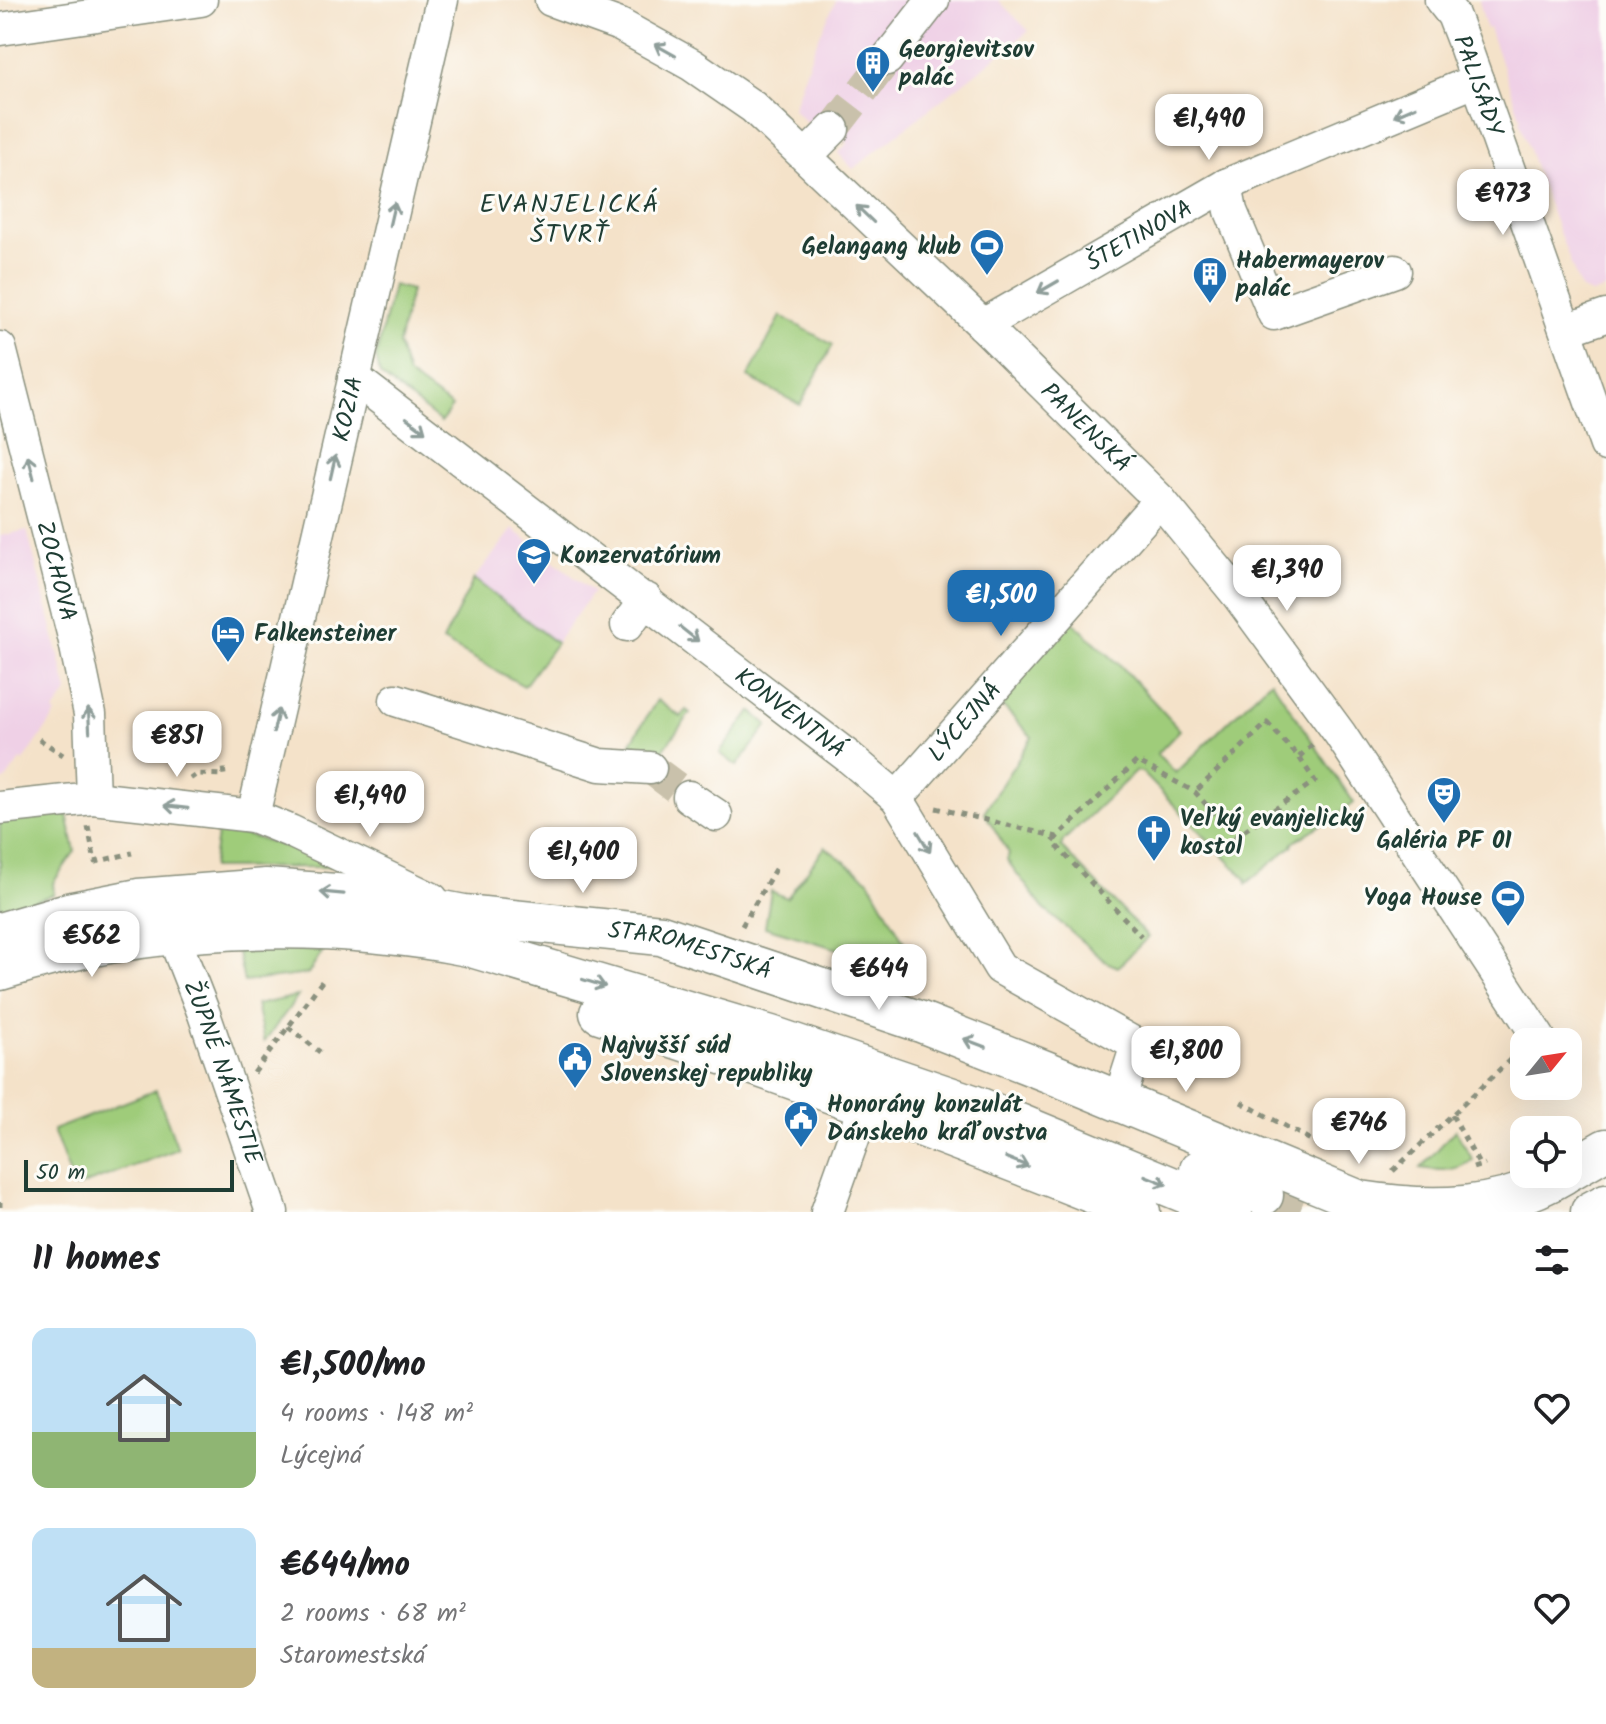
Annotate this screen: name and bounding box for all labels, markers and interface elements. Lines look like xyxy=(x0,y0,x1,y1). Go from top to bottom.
street label: PALISÁDY xyxy=(1441,29,1514,143)
place label: Georgievitsov palác xyxy=(898,31,1035,98)
one-way arrow xyxy=(654,42,677,58)
building icon: Georgievitsov palác xyxy=(854,44,892,94)
pin: €1,490 xyxy=(1144,94,1274,162)
text: €1,490 xyxy=(1173,99,1245,141)
one-way arrow xyxy=(1394,104,1418,119)
pin: €973 xyxy=(1456,169,1550,237)
text: €973 xyxy=(1475,174,1531,216)
district label: EVANJELICKÁ ŠTVRŤ xyxy=(480,184,660,256)
street label: ŠTETINOVA xyxy=(1079,190,1201,283)
one-way arrow xyxy=(385,202,400,227)
one-way arrow xyxy=(856,205,875,224)
sports icon: Gelangang klub xyxy=(968,227,1006,277)
place label: Gelangang klub xyxy=(802,228,961,267)
place label: Habermayerov palác xyxy=(1235,242,1385,309)
building icon: Habermayerov palác xyxy=(1191,255,1229,305)
one-way arrow xyxy=(1036,280,1060,295)
street label: KOZIA xyxy=(322,373,375,446)
street label: PANENSKÁ xyxy=(1030,374,1140,483)
one-way arrow xyxy=(405,417,426,434)
one-way arrow xyxy=(22,455,37,481)
one-way arrow xyxy=(326,455,341,481)
street label: ZOCHOVA xyxy=(24,517,87,626)
school or university icon: Konzervatórium xyxy=(515,536,553,586)
place label: Konzervatórium xyxy=(560,537,721,576)
pin: €1,390 xyxy=(1222,545,1352,613)
text: €1,390 xyxy=(1251,550,1323,592)
pin: €1,500 xyxy=(936,570,1066,638)
text: €1,500 xyxy=(966,575,1036,617)
hotel icon: Falkensteiner xyxy=(209,614,247,664)
place label: Falkensteiner xyxy=(254,615,397,654)
one-way arrow xyxy=(678,625,699,643)
street label: KONVENTNÁ xyxy=(725,658,854,769)
street label: LÝCEJNÁ xyxy=(919,673,1012,772)
one-way arrow xyxy=(82,707,97,734)
one-way arrow xyxy=(269,708,284,734)
pin: €851 xyxy=(130,711,224,779)
text: €851 xyxy=(151,716,203,758)
pin: €1,490 xyxy=(305,771,435,839)
theatre icon: Galéria PF 01 xyxy=(1425,775,1463,825)
text: €1,490 xyxy=(334,776,406,818)
one-way arrow xyxy=(163,800,190,815)
place label: Veľký evanjelický kostol xyxy=(1180,800,1366,867)
church icon: Veľký evanjelický kostol xyxy=(1135,813,1173,863)
place label: Galéria PF 01 xyxy=(1376,822,1512,861)
pin: €1,400 xyxy=(518,827,648,895)
one-way arrow xyxy=(916,830,932,853)
text: €1,400 xyxy=(547,832,619,874)
sports icon: Yoga House xyxy=(1489,878,1527,928)
place label: Yoga House xyxy=(1363,879,1482,918)
one-way arrow xyxy=(319,885,346,900)
pin: €562 xyxy=(45,911,139,979)
street label: STAROMESTSKÁ xyxy=(606,912,777,992)
text: €562 xyxy=(63,916,121,958)
pin: €644 xyxy=(832,944,926,1012)
text: €644 xyxy=(850,949,908,991)
street label: ŽUPNÉ NÁMESTIE xyxy=(172,974,273,1171)
one-way arrow xyxy=(580,976,606,991)
pin: €1,800 xyxy=(1121,1026,1251,1094)
place label: Najvyšší súd Slovenskej republiky xyxy=(601,1027,813,1094)
north arrow xyxy=(1510,1028,1582,1100)
map controls xyxy=(1510,1028,1582,1188)
text: €1,800 xyxy=(1149,1031,1223,1073)
one-way arrow xyxy=(963,1035,988,1049)
public building icon: Najvyšší súd Slovenskej republiky xyxy=(556,1040,594,1090)
place label: Honorány konzulát Dánskeho kráľovstva xyxy=(827,1086,1048,1153)
pin: €746 xyxy=(1312,1098,1406,1166)
public building icon: Honorány konzulát Dánskeho kráľovstva xyxy=(782,1099,820,1149)
text: €746 xyxy=(1330,1103,1388,1145)
button: locate xyxy=(1510,1116,1582,1188)
scale bar xyxy=(24,1156,234,1192)
text: 50 m xyxy=(36,1156,85,1191)
one-way arrow xyxy=(1004,1156,1029,1171)
one-way arrow xyxy=(1143,1174,1168,1189)
text: 11 homes xyxy=(32,1233,161,1287)
icon: filters xyxy=(1530,1238,1574,1282)
text: €1,500/mo xyxy=(280,1339,426,1393)
icon: home xyxy=(96,1360,192,1456)
icon: heart xyxy=(1530,1386,1574,1430)
text: 4 rooms · 148 m² xyxy=(280,1393,473,1435)
text: Lýcejná xyxy=(280,1435,362,1477)
text: €644/mo xyxy=(280,1539,410,1593)
icon: home xyxy=(96,1560,192,1656)
icon: heart xyxy=(1530,1586,1574,1630)
text: 2 rooms · 68 m² xyxy=(280,1593,466,1635)
text: Staromestská xyxy=(280,1635,426,1677)

